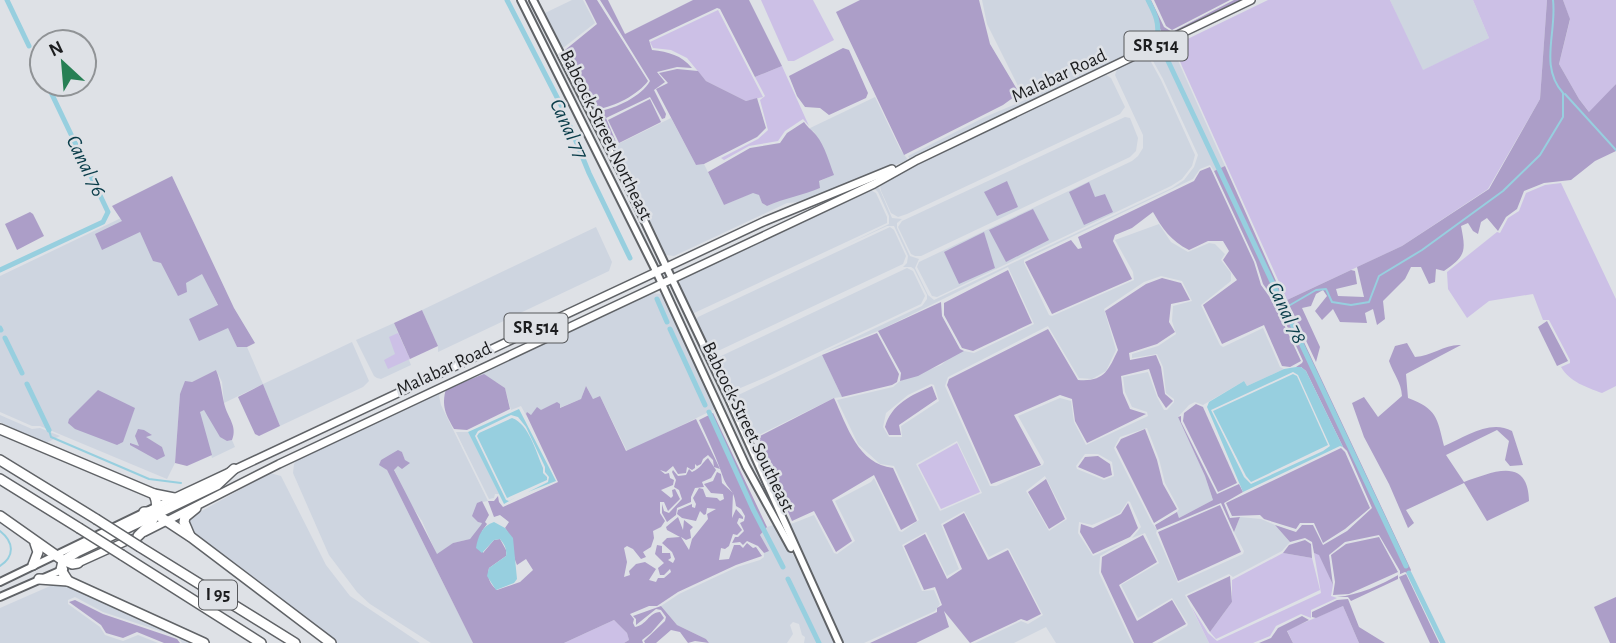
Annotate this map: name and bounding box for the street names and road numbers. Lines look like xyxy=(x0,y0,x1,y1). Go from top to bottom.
road number: SR 514 xyxy=(1124,32,1188,60)
street label: Malabar Road xyxy=(1009,46,1110,106)
street label: Babcock Street Northeast xyxy=(557,47,655,223)
road number: SR 514 xyxy=(504,314,568,342)
street label: Malabar Road xyxy=(394,339,495,399)
street label: Babcock Street Southeast xyxy=(699,339,797,515)
road number: I 95 xyxy=(199,580,237,610)

